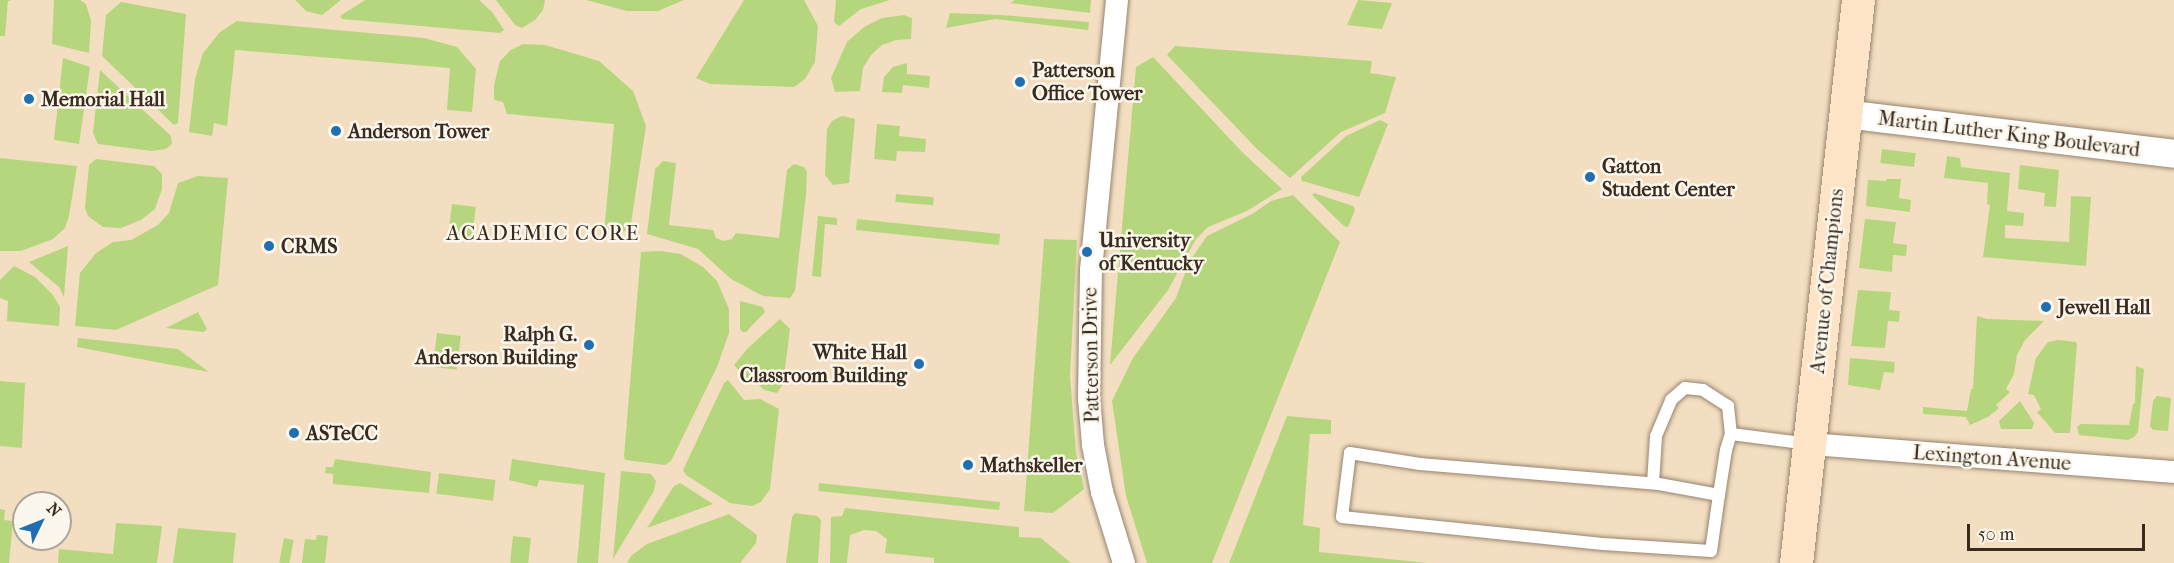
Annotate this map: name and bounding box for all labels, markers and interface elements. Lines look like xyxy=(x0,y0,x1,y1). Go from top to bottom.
place label: Patterson Office Tower xyxy=(1032,58,1143,105)
marker: Patterson Office Tower xyxy=(1013,75,1027,89)
place label: Memorial Hall xyxy=(41,87,165,111)
marker: Memorial Hall xyxy=(22,92,36,106)
street label: Martin Luther King Boulevard xyxy=(1877,106,2141,162)
place label: Anderson Tower xyxy=(348,119,489,143)
marker: Anderson Tower xyxy=(329,124,343,138)
place label: Gatton Student Center xyxy=(1602,154,1735,201)
marker: Gatton Student Center xyxy=(1583,170,1597,184)
street label: Avenue of Champions xyxy=(1805,187,1849,375)
district label: ACADEMIC CORE xyxy=(446,220,640,246)
place label: University of Kentucky xyxy=(1099,228,1204,275)
place label: CRMS xyxy=(281,234,338,258)
marker: CRMS xyxy=(262,239,276,253)
marker: University of Kentucky xyxy=(1080,245,1094,259)
street label: Patterson Drive xyxy=(1078,287,1104,423)
place label: Jewell Hall xyxy=(2058,295,2151,319)
marker: Jewell Hall xyxy=(2039,300,2053,314)
place label: Ralph G. Anderson Building xyxy=(415,322,577,369)
marker: Ralph G. Anderson Building xyxy=(582,338,596,352)
place label: White Hall Classroom Building xyxy=(740,340,907,387)
marker: White Hall Classroom Building xyxy=(912,357,926,371)
place label: ASTeCC xyxy=(306,421,378,445)
marker: ASTeCC xyxy=(287,426,301,440)
street label: Lexington Avenue xyxy=(1912,441,2072,475)
place label: Mathskeller xyxy=(980,453,1082,477)
marker: Mathskeller xyxy=(961,458,975,472)
north arrow xyxy=(12,491,72,551)
text: N xyxy=(43,499,65,521)
scale bar xyxy=(1970,512,2148,550)
text: 50 m xyxy=(1978,524,2014,545)

